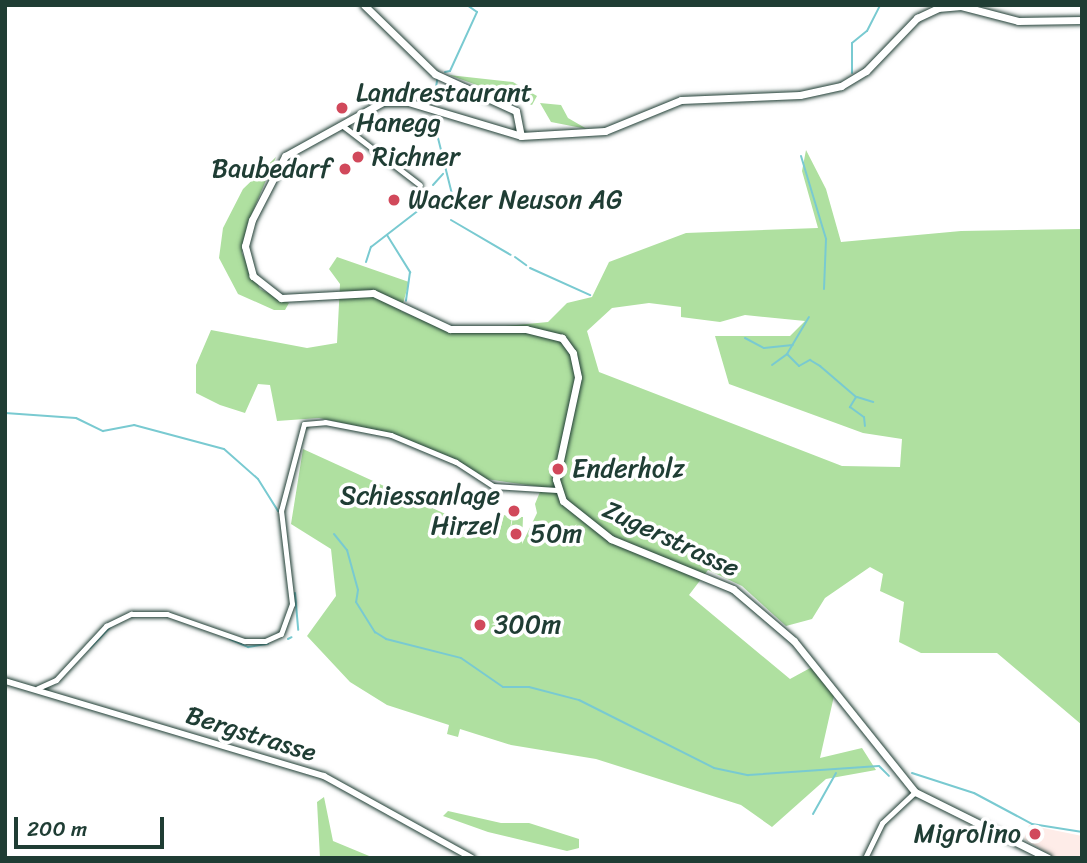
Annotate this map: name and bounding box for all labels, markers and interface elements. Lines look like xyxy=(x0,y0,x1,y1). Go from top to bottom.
place label: Landrestaurant Hanegg xyxy=(356,77,532,138)
marker: Landrestaurant Hanegg xyxy=(334,100,350,116)
place label: Richner xyxy=(372,141,460,173)
marker: Richner xyxy=(350,149,366,165)
place label: Baubedarf xyxy=(212,153,331,185)
marker: Baubedarf xyxy=(337,161,353,177)
place label: Wacker Neuson AG xyxy=(408,184,623,216)
marker: Wacker Neuson AG xyxy=(386,192,402,208)
place label: Enderholz xyxy=(572,453,685,485)
marker: Enderholz xyxy=(550,461,566,477)
place label: Schiessanlage Hirzel xyxy=(340,480,500,542)
street label: Zugerstrasse xyxy=(598,494,744,584)
marker: Schiessanlage Hirzel xyxy=(506,503,522,519)
place label: 50m xyxy=(530,518,582,550)
marker: 50m xyxy=(508,526,524,542)
place label: 300m xyxy=(494,609,561,641)
marker: 300m xyxy=(472,617,488,633)
street label: Bergstrasse xyxy=(182,699,320,769)
scale bar xyxy=(18,804,168,848)
text: 200 m xyxy=(27,810,87,848)
place label: Migrolino xyxy=(914,818,1021,850)
marker: Migrolino xyxy=(1027,826,1043,842)

